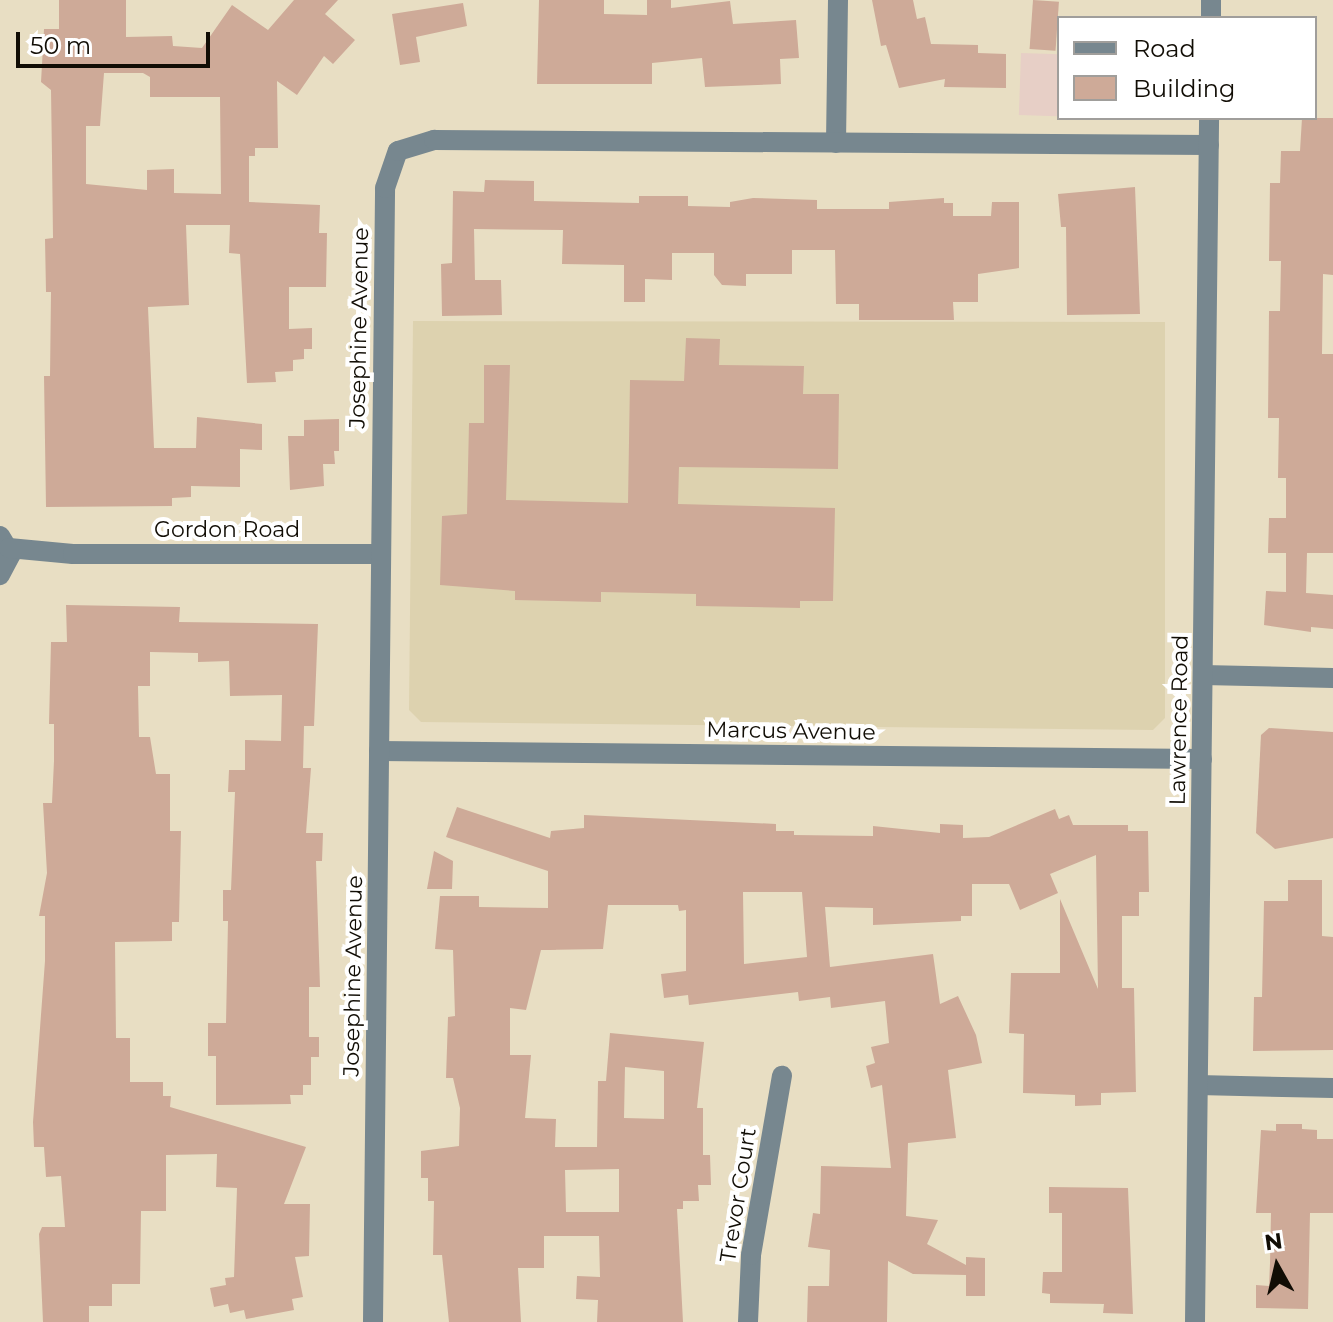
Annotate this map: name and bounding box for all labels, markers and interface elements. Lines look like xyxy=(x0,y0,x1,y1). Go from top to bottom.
scale bar xyxy=(20,16,214,66)
legend xyxy=(1057,16,1317,120)
text: 50 m xyxy=(30,31,91,60)
text: Road xyxy=(1133,34,1196,63)
text: Building xyxy=(1133,74,1236,103)
street label: Josephine Avenue xyxy=(344,227,374,429)
street label: Gordon Road xyxy=(154,517,300,543)
street label: Lawrence Road xyxy=(1164,635,1194,805)
street label: Marcus Avenue xyxy=(706,716,876,746)
street label: Josephine Avenue xyxy=(338,875,368,1077)
street label: Trevor Court xyxy=(714,1126,762,1264)
north arrow xyxy=(1237,1226,1317,1306)
text: N xyxy=(1263,1227,1284,1256)

